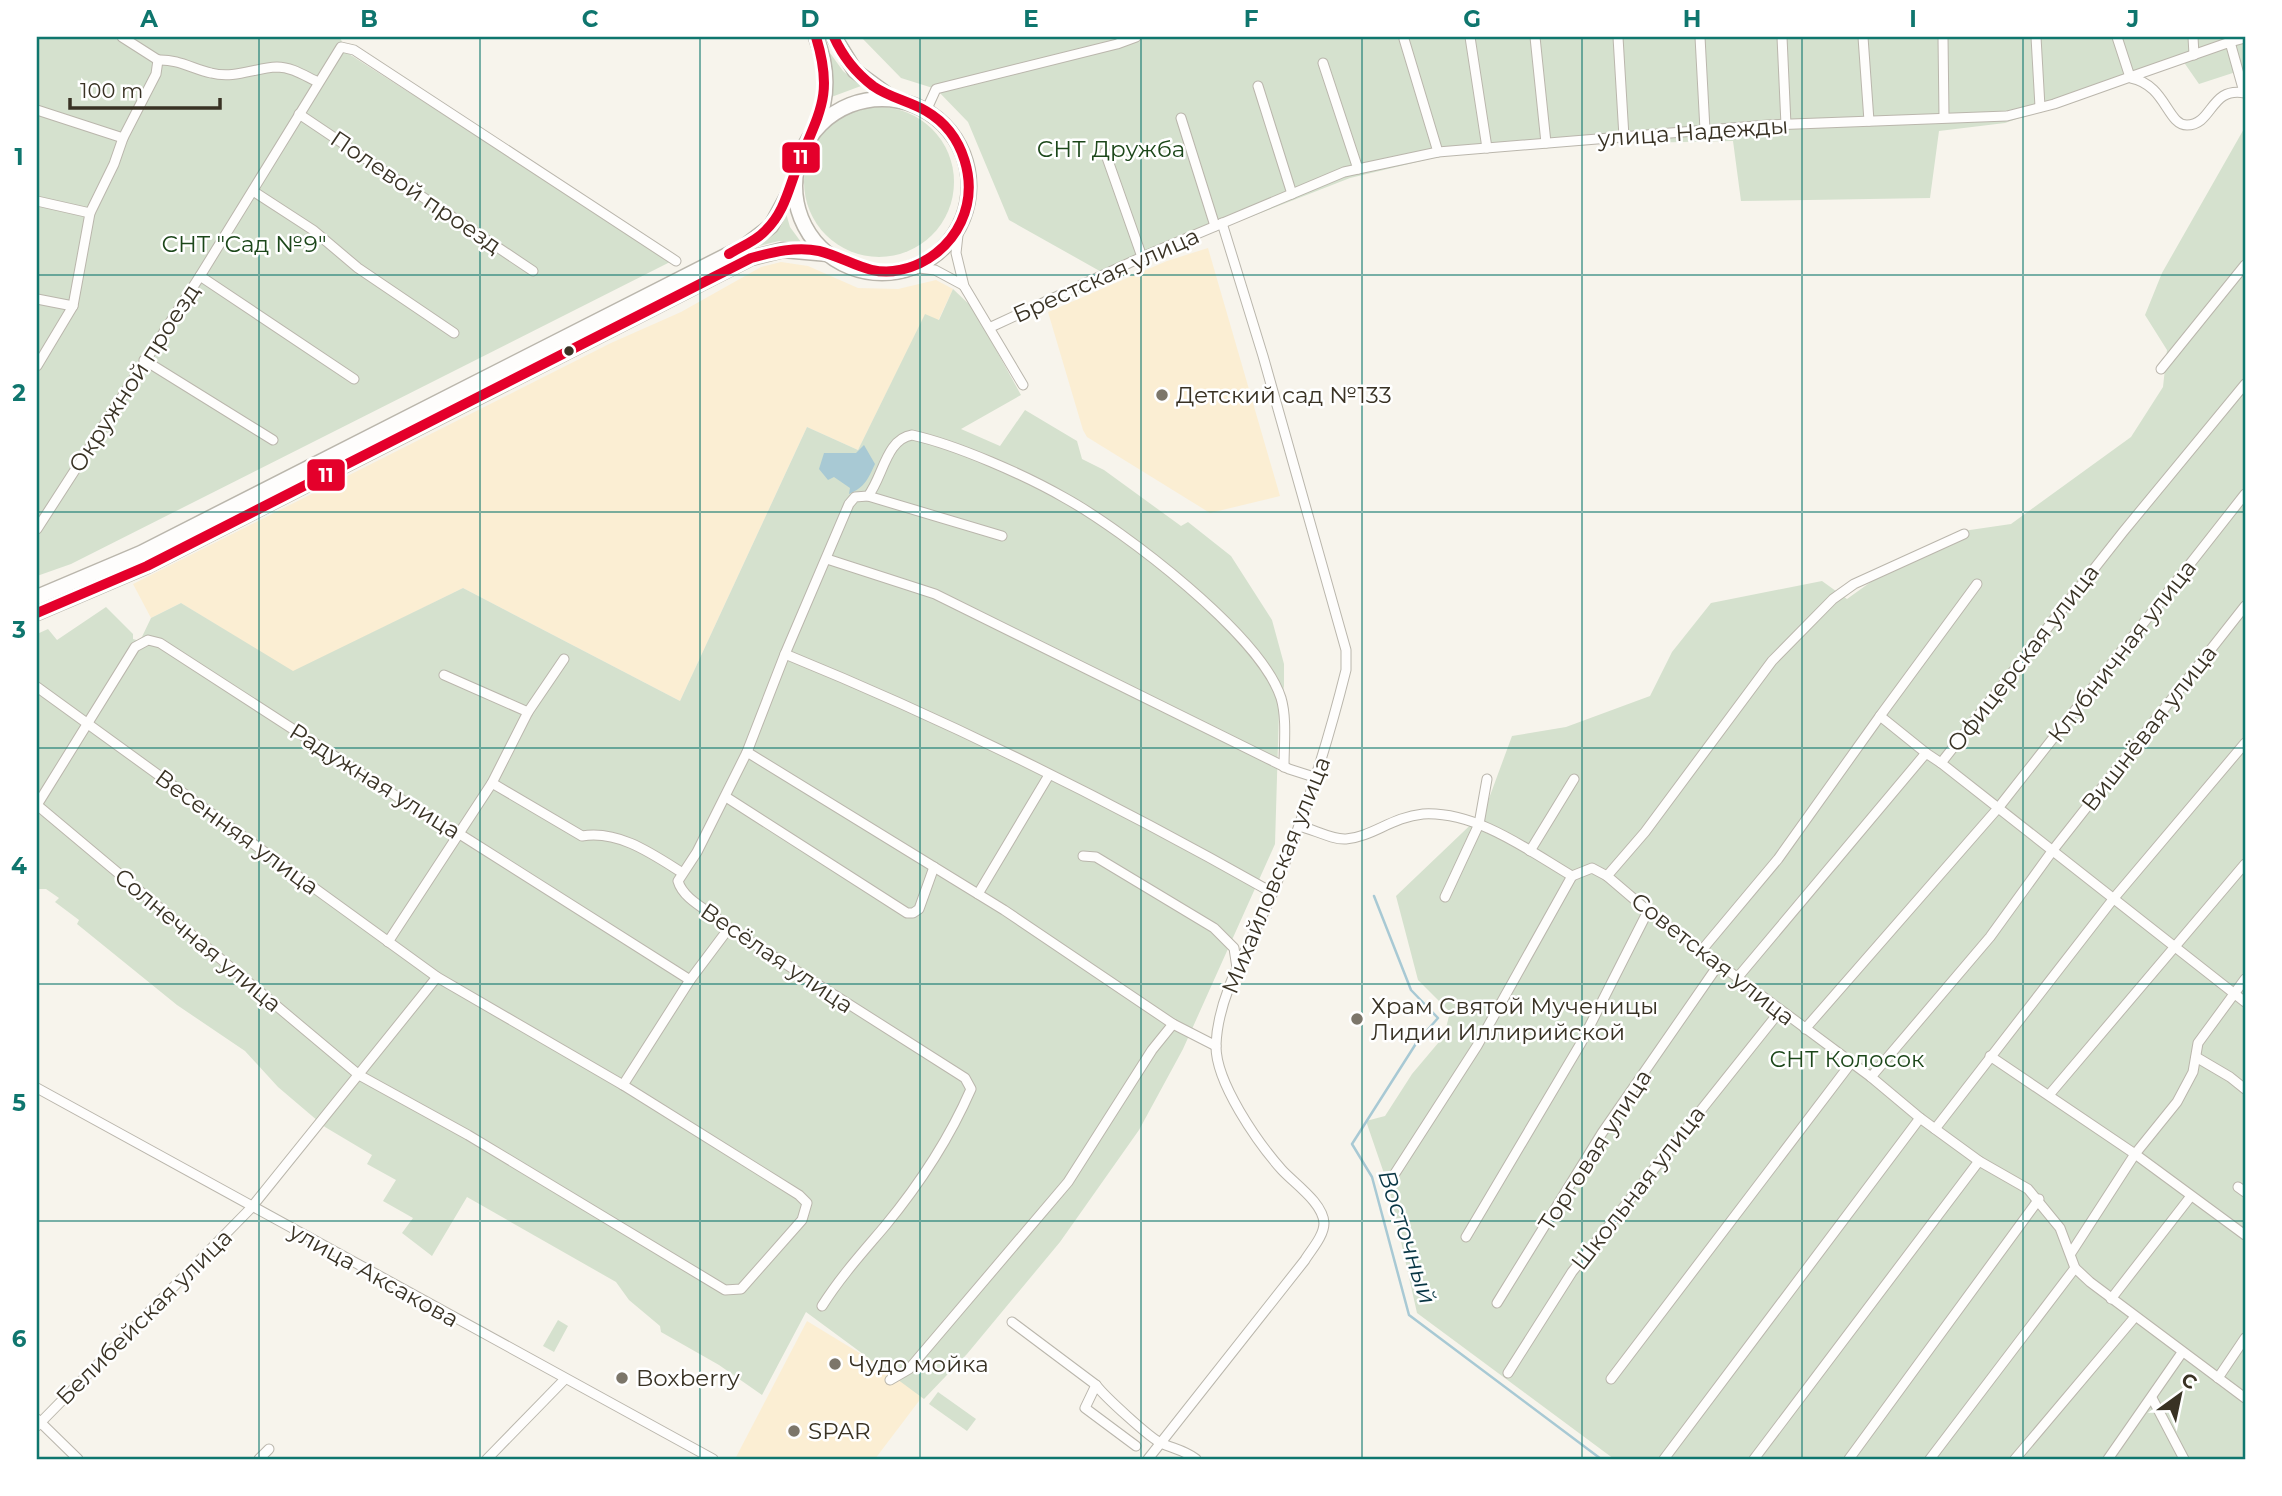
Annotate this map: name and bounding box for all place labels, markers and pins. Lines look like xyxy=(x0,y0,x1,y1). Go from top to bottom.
unlabelled marker xyxy=(562,344,576,358)
place label: Детский сад №133 xyxy=(1176,381,1392,409)
marker: Детский сад №133 xyxy=(1154,387,1170,403)
place label: Храм Святой Мученицы Лидии Иллирийской xyxy=(1371,992,1658,1046)
marker: Храм Святой Мученицы Лидии Иллирийской xyxy=(1349,1011,1365,1027)
place label: Чудо мойка xyxy=(849,1350,989,1378)
marker: Чудо мойка xyxy=(827,1356,843,1372)
place label: Boxberry xyxy=(636,1364,740,1392)
marker: Boxberry xyxy=(614,1370,630,1386)
place label: SPAR xyxy=(808,1417,871,1445)
marker: SPAR xyxy=(786,1423,802,1439)

